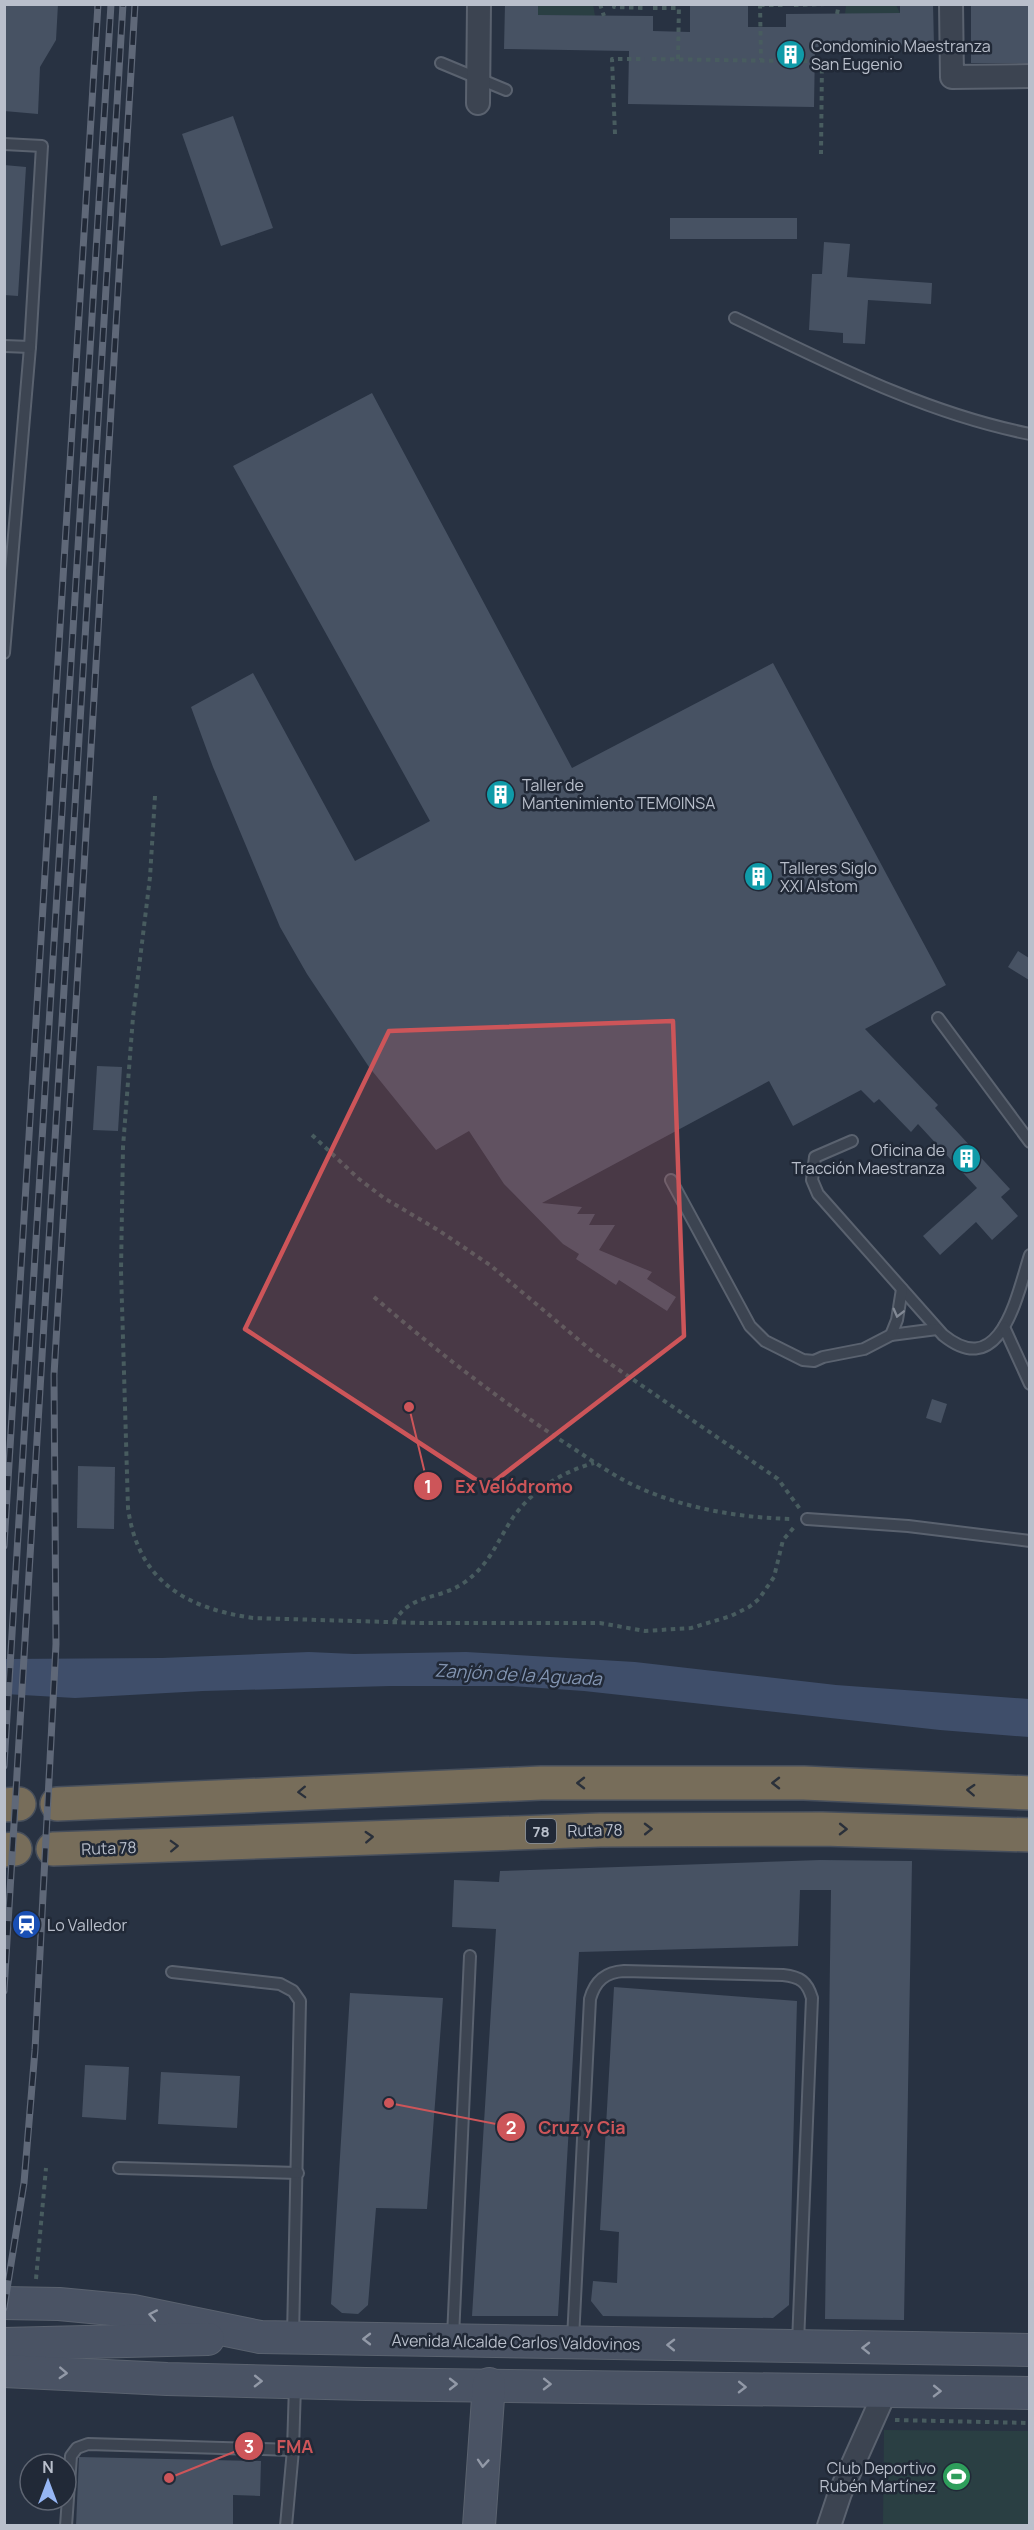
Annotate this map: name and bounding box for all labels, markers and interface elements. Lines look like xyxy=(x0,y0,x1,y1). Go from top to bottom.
place label: Condominio Maestranza San Eugenio xyxy=(811,35,991,75)
building icon: Condominio Maestranza San Eugenio xyxy=(774,39,806,71)
place label: Taller de Mantenimiento TEMOINSA xyxy=(522,774,715,814)
building icon: Taller de Mantenimiento TEMOINSA xyxy=(485,778,517,810)
place label: Talleres Siglo XXI Alstom xyxy=(780,857,877,897)
building icon: Talleres Siglo XXI Alstom xyxy=(743,861,775,893)
place label: Oficina de Tracción Maestranza xyxy=(792,1139,945,1179)
building icon: Oficina de Tracción Maestranza xyxy=(950,1143,982,1175)
one-way arrow xyxy=(893,1308,906,1318)
callout: Ex Velódromo xyxy=(413,1468,585,1504)
text: 1 xyxy=(424,1474,432,1498)
text: Ex Velódromo xyxy=(455,1474,573,1498)
water label: Zanjón de la Aguada xyxy=(434,1658,603,1690)
one-way arrow xyxy=(577,1777,586,1789)
one-way arrow xyxy=(772,1777,781,1789)
one-way arrow xyxy=(967,1783,976,1796)
one-way arrow xyxy=(298,1786,307,1798)
road number: 78 xyxy=(526,1819,556,1843)
street label: Ruta 78 xyxy=(567,1819,623,1841)
one-way arrow xyxy=(643,1823,652,1835)
one-way arrow xyxy=(838,1823,847,1835)
one-way arrow xyxy=(365,1831,374,1844)
street label: Ruta 78 xyxy=(81,1836,137,1860)
one-way arrow xyxy=(170,1840,179,1852)
station icon: Lo Valledor xyxy=(10,1909,42,1941)
place label: Lo Valledor xyxy=(47,1914,127,1936)
callout: Cruz y Cia xyxy=(496,2109,638,2145)
text: 2 xyxy=(506,2115,516,2139)
text: Cruz y Cia xyxy=(538,2115,626,2139)
one-way arrow xyxy=(148,2309,158,2322)
street label: Avenida Alcalde Carlos Valdovinos xyxy=(391,2329,641,2355)
one-way arrow xyxy=(362,2333,371,2345)
one-way arrow xyxy=(667,2338,676,2351)
one-way arrow xyxy=(862,2342,871,2354)
one-way arrow xyxy=(58,2366,67,2379)
one-way arrow xyxy=(253,2375,262,2387)
one-way arrow xyxy=(448,2378,457,2390)
one-way arrow xyxy=(543,2378,552,2391)
one-way arrow xyxy=(738,2381,747,2394)
one-way arrow xyxy=(933,2384,942,2397)
callout: FMA xyxy=(234,2428,325,2464)
text: 3 xyxy=(244,2434,254,2458)
text: FMA xyxy=(277,2434,313,2458)
north arrow xyxy=(18,2452,78,2512)
text: N xyxy=(42,2456,54,2478)
place label: Club Deportivo Rubén Martínez xyxy=(820,2457,936,2497)
one-way arrow xyxy=(477,2458,490,2467)
sports icon: Club Deportivo Rubén Martínez xyxy=(941,2461,973,2493)

